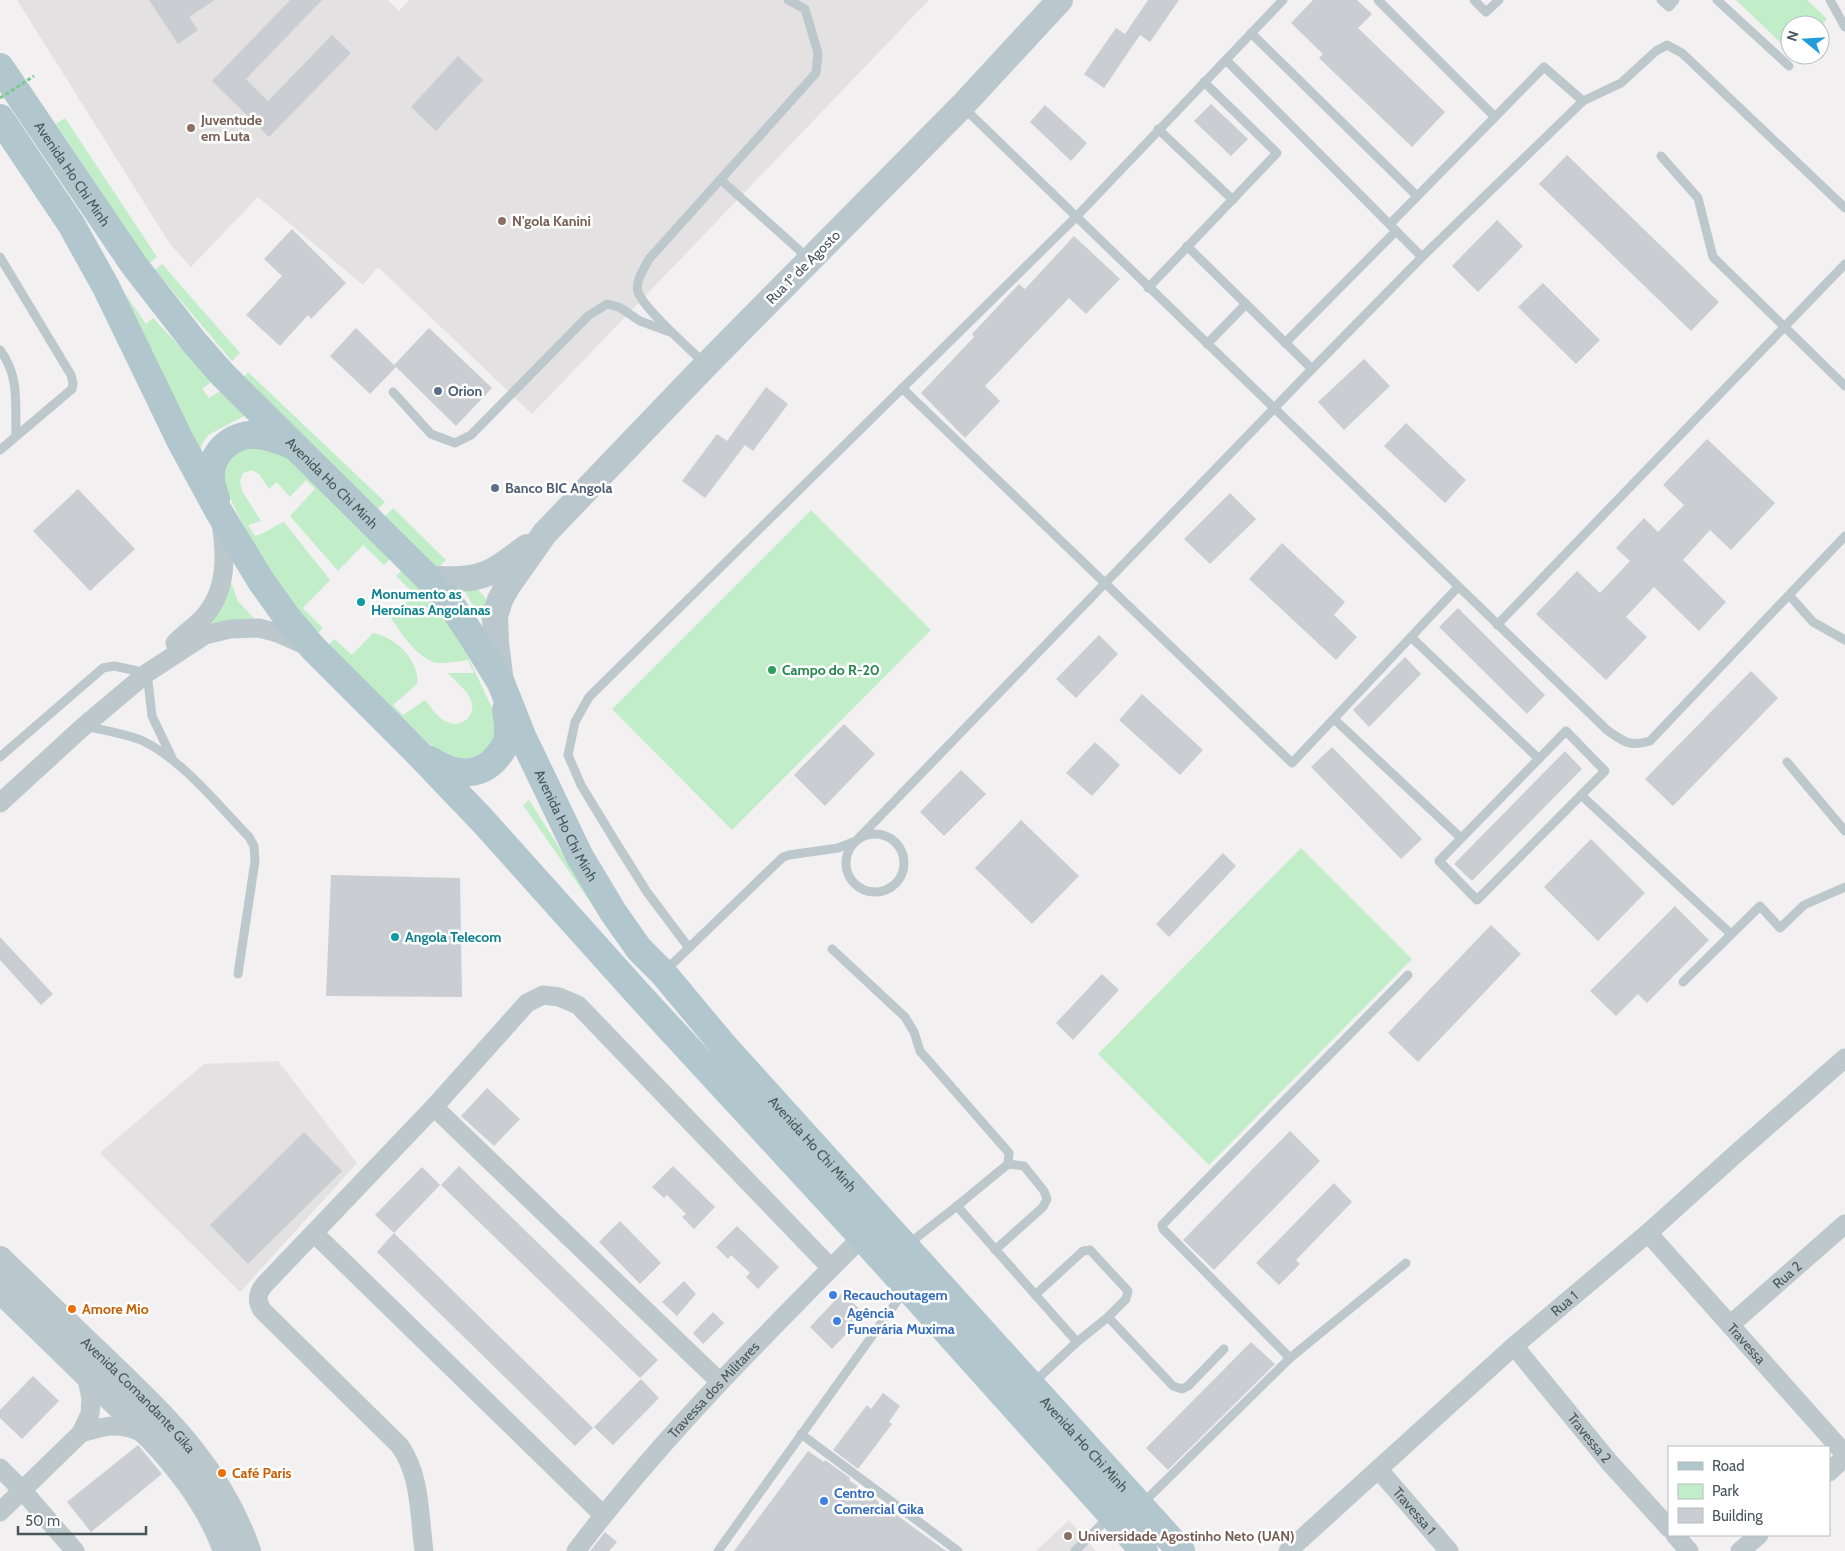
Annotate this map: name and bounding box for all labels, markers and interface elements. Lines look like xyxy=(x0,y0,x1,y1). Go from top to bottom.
north arrow xyxy=(1780,15,1830,65)
text: N xyxy=(1783,28,1803,43)
place label: Juventude em Luta xyxy=(200,111,262,145)
street label: Avenida Ho Chi Minh xyxy=(30,118,114,230)
marker: Juventude em Luta xyxy=(185,122,197,134)
place label: N'gola Kanini xyxy=(512,212,591,230)
marker: N'gola Kanini xyxy=(496,215,508,227)
street label: Rua 1º de Agosto xyxy=(762,226,844,308)
place label: Orion xyxy=(448,382,482,400)
marker: Orion xyxy=(432,385,444,397)
street label: Avenida Ho Chi Minh xyxy=(282,433,382,533)
place label: Banco BIC Angola xyxy=(505,479,612,497)
marker: Banco BIC Angola xyxy=(489,482,501,494)
place label: Monumento as Heroínas Angolanas xyxy=(371,585,491,619)
marker: Monumento as Heroínas Angolanas xyxy=(355,596,367,608)
place label: Campo do R-20 xyxy=(782,661,880,679)
marker: Campo do R-20 xyxy=(766,664,778,676)
street label: Avenida Ho Chi Minh xyxy=(530,766,602,885)
place label: Angola Telecom xyxy=(405,928,501,946)
marker: Angola Telecom xyxy=(389,931,401,943)
street label: Avenida Ho Chi Minh xyxy=(765,1092,861,1196)
street label: Rua 2 xyxy=(1769,1257,1805,1292)
place label: Recauchoutagem xyxy=(843,1286,948,1304)
street label: Rua 1 xyxy=(1547,1287,1582,1320)
marker: Recauchoutagem xyxy=(827,1289,839,1301)
place label: Amore Mio xyxy=(82,1300,149,1318)
marker: Amore Mio xyxy=(66,1303,78,1315)
place label: Agência Funerária Muxima xyxy=(847,1304,955,1338)
marker: Agência Funerária Muxima xyxy=(831,1315,843,1327)
street label: Travessa xyxy=(1723,1319,1770,1368)
street label: Avenida Comandante Gika xyxy=(77,1333,199,1457)
street label: Travessa dos Militares xyxy=(664,1338,763,1442)
street label: Avenida Ho Chi Minh xyxy=(1036,1393,1132,1496)
street label: Travessa 2 xyxy=(1564,1409,1615,1467)
legend xyxy=(1668,1446,1830,1536)
text: Road xyxy=(1712,1457,1745,1475)
place label: Café Paris xyxy=(232,1464,292,1482)
marker: Café Paris xyxy=(216,1467,228,1479)
text: Park xyxy=(1712,1482,1739,1500)
street label: Travessa 1 xyxy=(1389,1483,1440,1538)
place label: Centro Comercial Gika xyxy=(834,1484,924,1518)
marker: Centro Comercial Gika xyxy=(818,1495,830,1507)
scale bar xyxy=(18,1504,145,1536)
text: Building xyxy=(1712,1507,1763,1525)
text: 50 m xyxy=(25,1512,60,1530)
place label: Universidade Agostinho Neto (UAN) xyxy=(1078,1527,1295,1545)
marker: Universidade Agostinho Neto (UAN) xyxy=(1062,1530,1074,1542)

